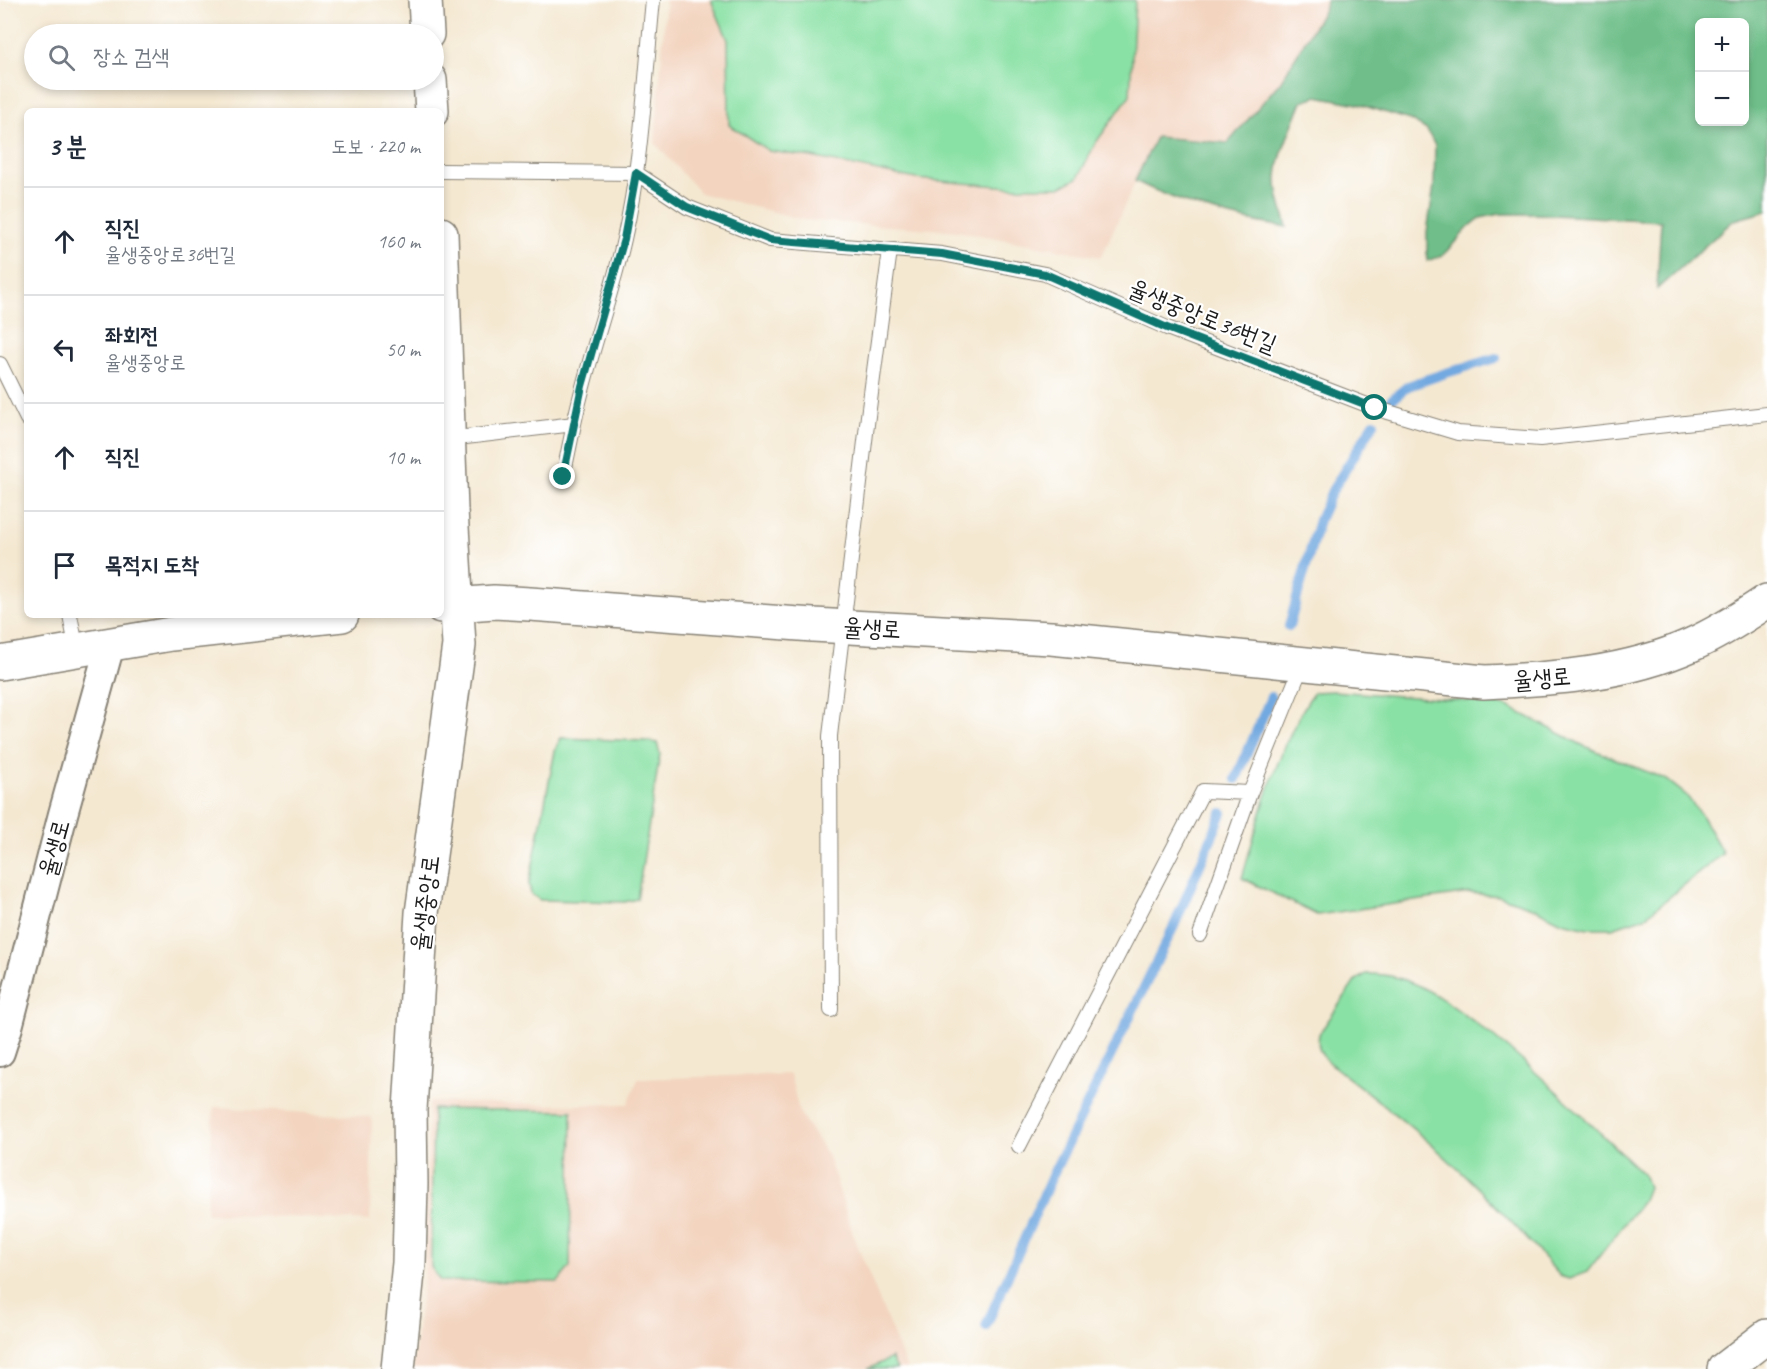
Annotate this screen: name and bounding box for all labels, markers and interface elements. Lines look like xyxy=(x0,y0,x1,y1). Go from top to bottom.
map controls xyxy=(1695,18,1749,126)
button: + xyxy=(1695,18,1749,72)
search box xyxy=(24,24,444,90)
icon: search xyxy=(45,41,78,74)
text: 장소 검색 xyxy=(93,43,169,71)
button: − xyxy=(1695,72,1749,126)
text: 3 분 xyxy=(48,130,87,163)
text: 도보 · 220 m xyxy=(331,134,420,159)
text: 직진 xyxy=(105,214,140,242)
icon: ahead xyxy=(48,225,81,258)
text: 160 m xyxy=(377,229,420,254)
text: 율생중앙로36번길 xyxy=(105,242,236,267)
street label: 율생중앙로36번길 xyxy=(1125,273,1281,359)
text: 좌회전 xyxy=(105,322,158,350)
icon: left xyxy=(48,333,81,366)
text: 50 m xyxy=(386,337,420,362)
text: 율생중앙로 xyxy=(105,350,185,375)
route start xyxy=(1361,394,1387,420)
icon: ahead xyxy=(48,441,81,474)
text: 직진 xyxy=(105,443,140,471)
text: 10 m xyxy=(386,445,420,470)
route end xyxy=(549,463,575,489)
icon: arrive xyxy=(48,549,81,582)
text: 목적지 도착 xyxy=(105,551,199,579)
street label: 율생로 xyxy=(842,612,902,644)
street label: 율생로 xyxy=(1512,661,1572,695)
street label: 율생로 xyxy=(32,816,76,880)
street label: 율생중앙로 xyxy=(404,853,446,953)

